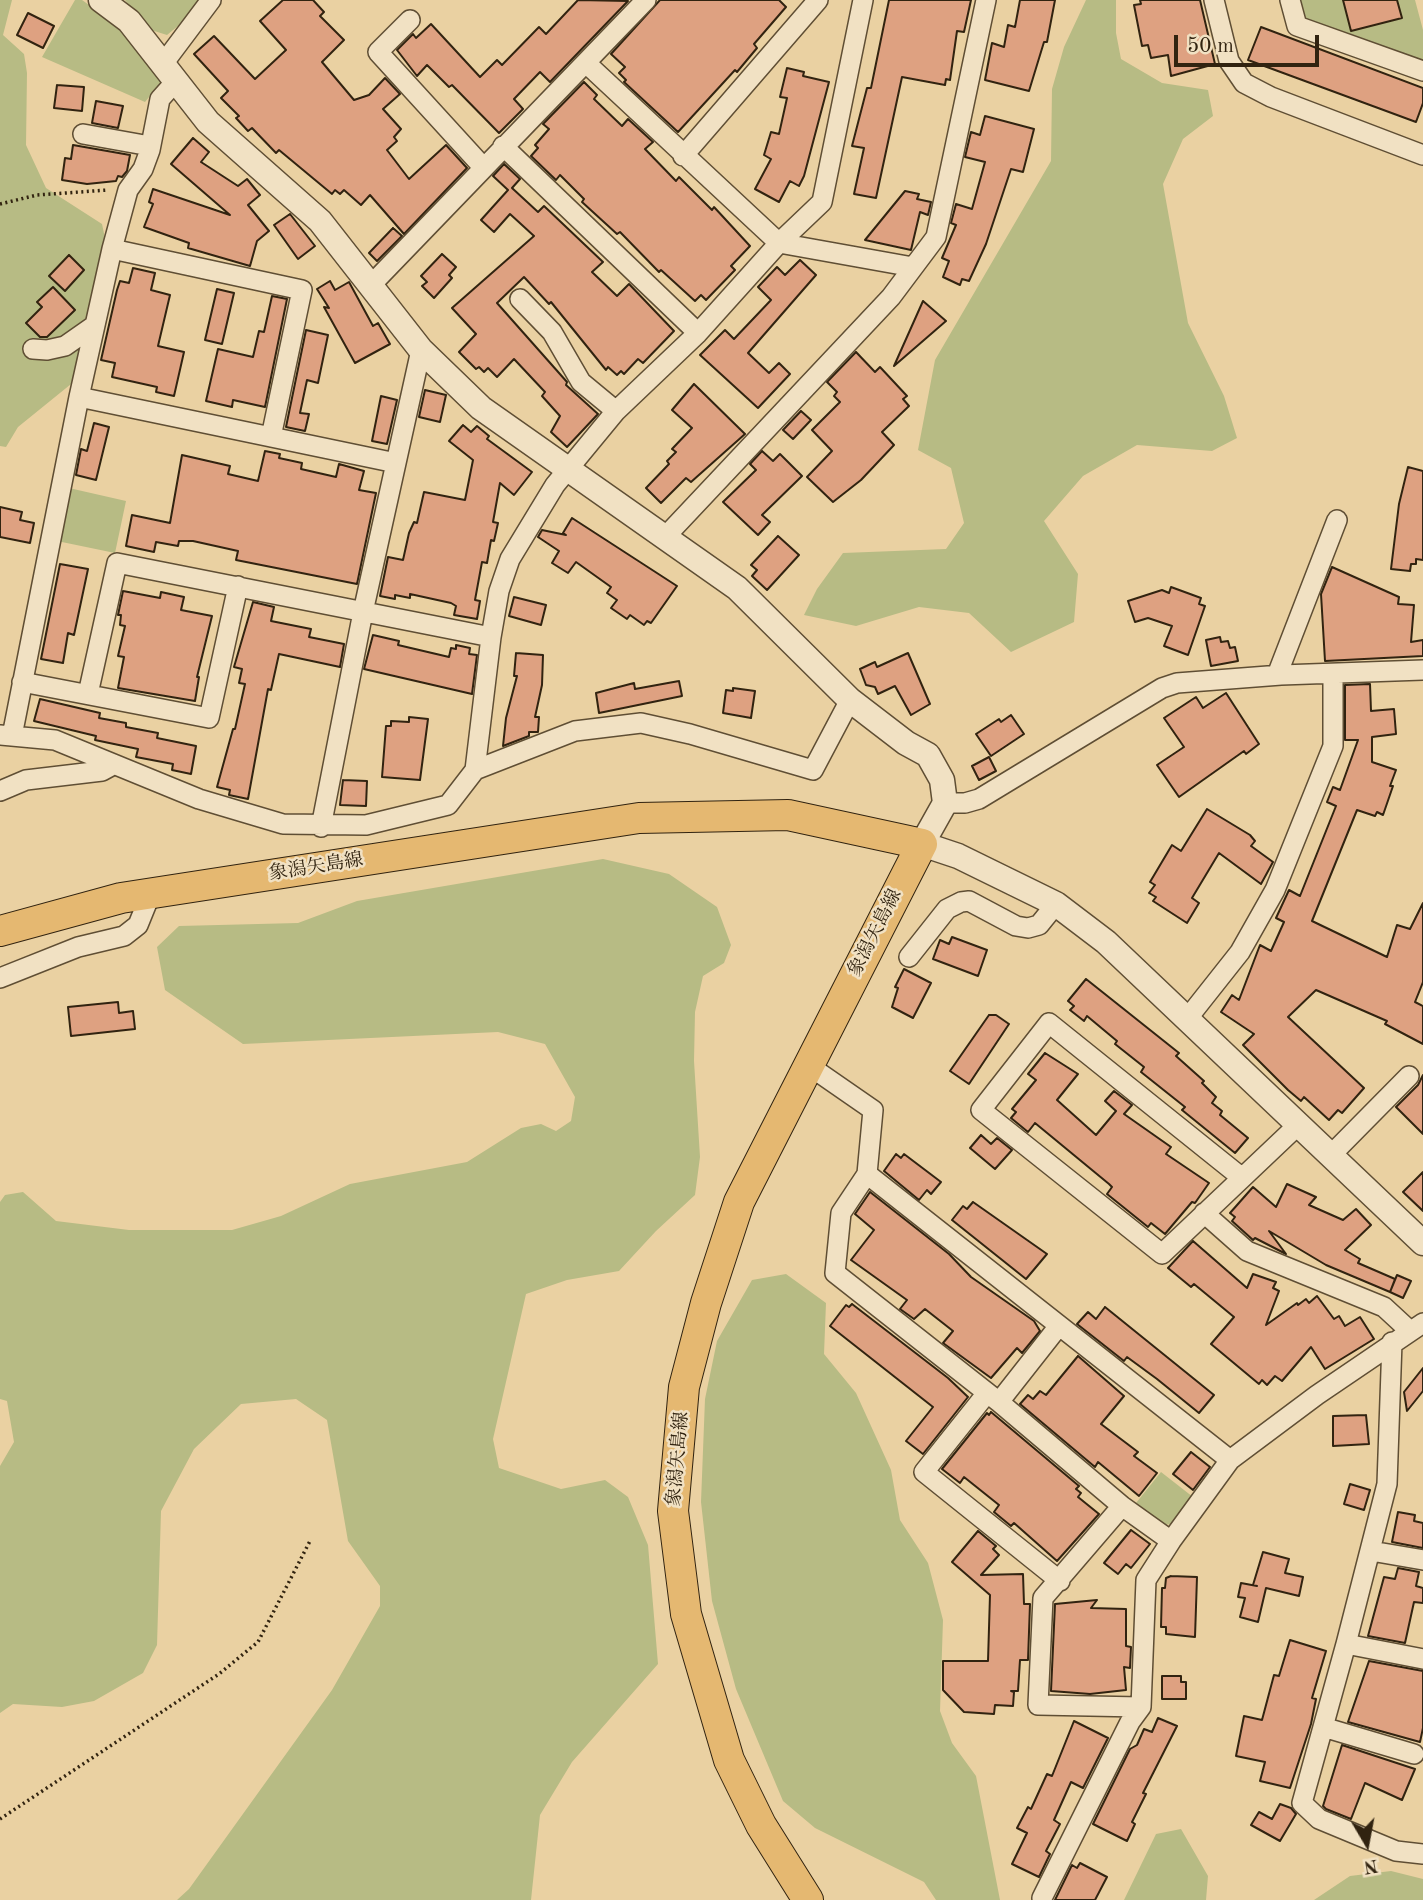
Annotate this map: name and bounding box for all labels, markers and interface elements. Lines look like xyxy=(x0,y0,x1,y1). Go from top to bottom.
scale bar xyxy=(1178,21,1323,65)
text: 50 m xyxy=(1187,36,1234,57)
street label: 象潟矢島線 xyxy=(267,848,365,886)
street label: 象潟矢島線 xyxy=(843,886,907,980)
street label: 象潟矢島線 xyxy=(663,1411,693,1507)
north arrow xyxy=(1332,1809,1402,1879)
text: N xyxy=(1362,1855,1380,1876)

